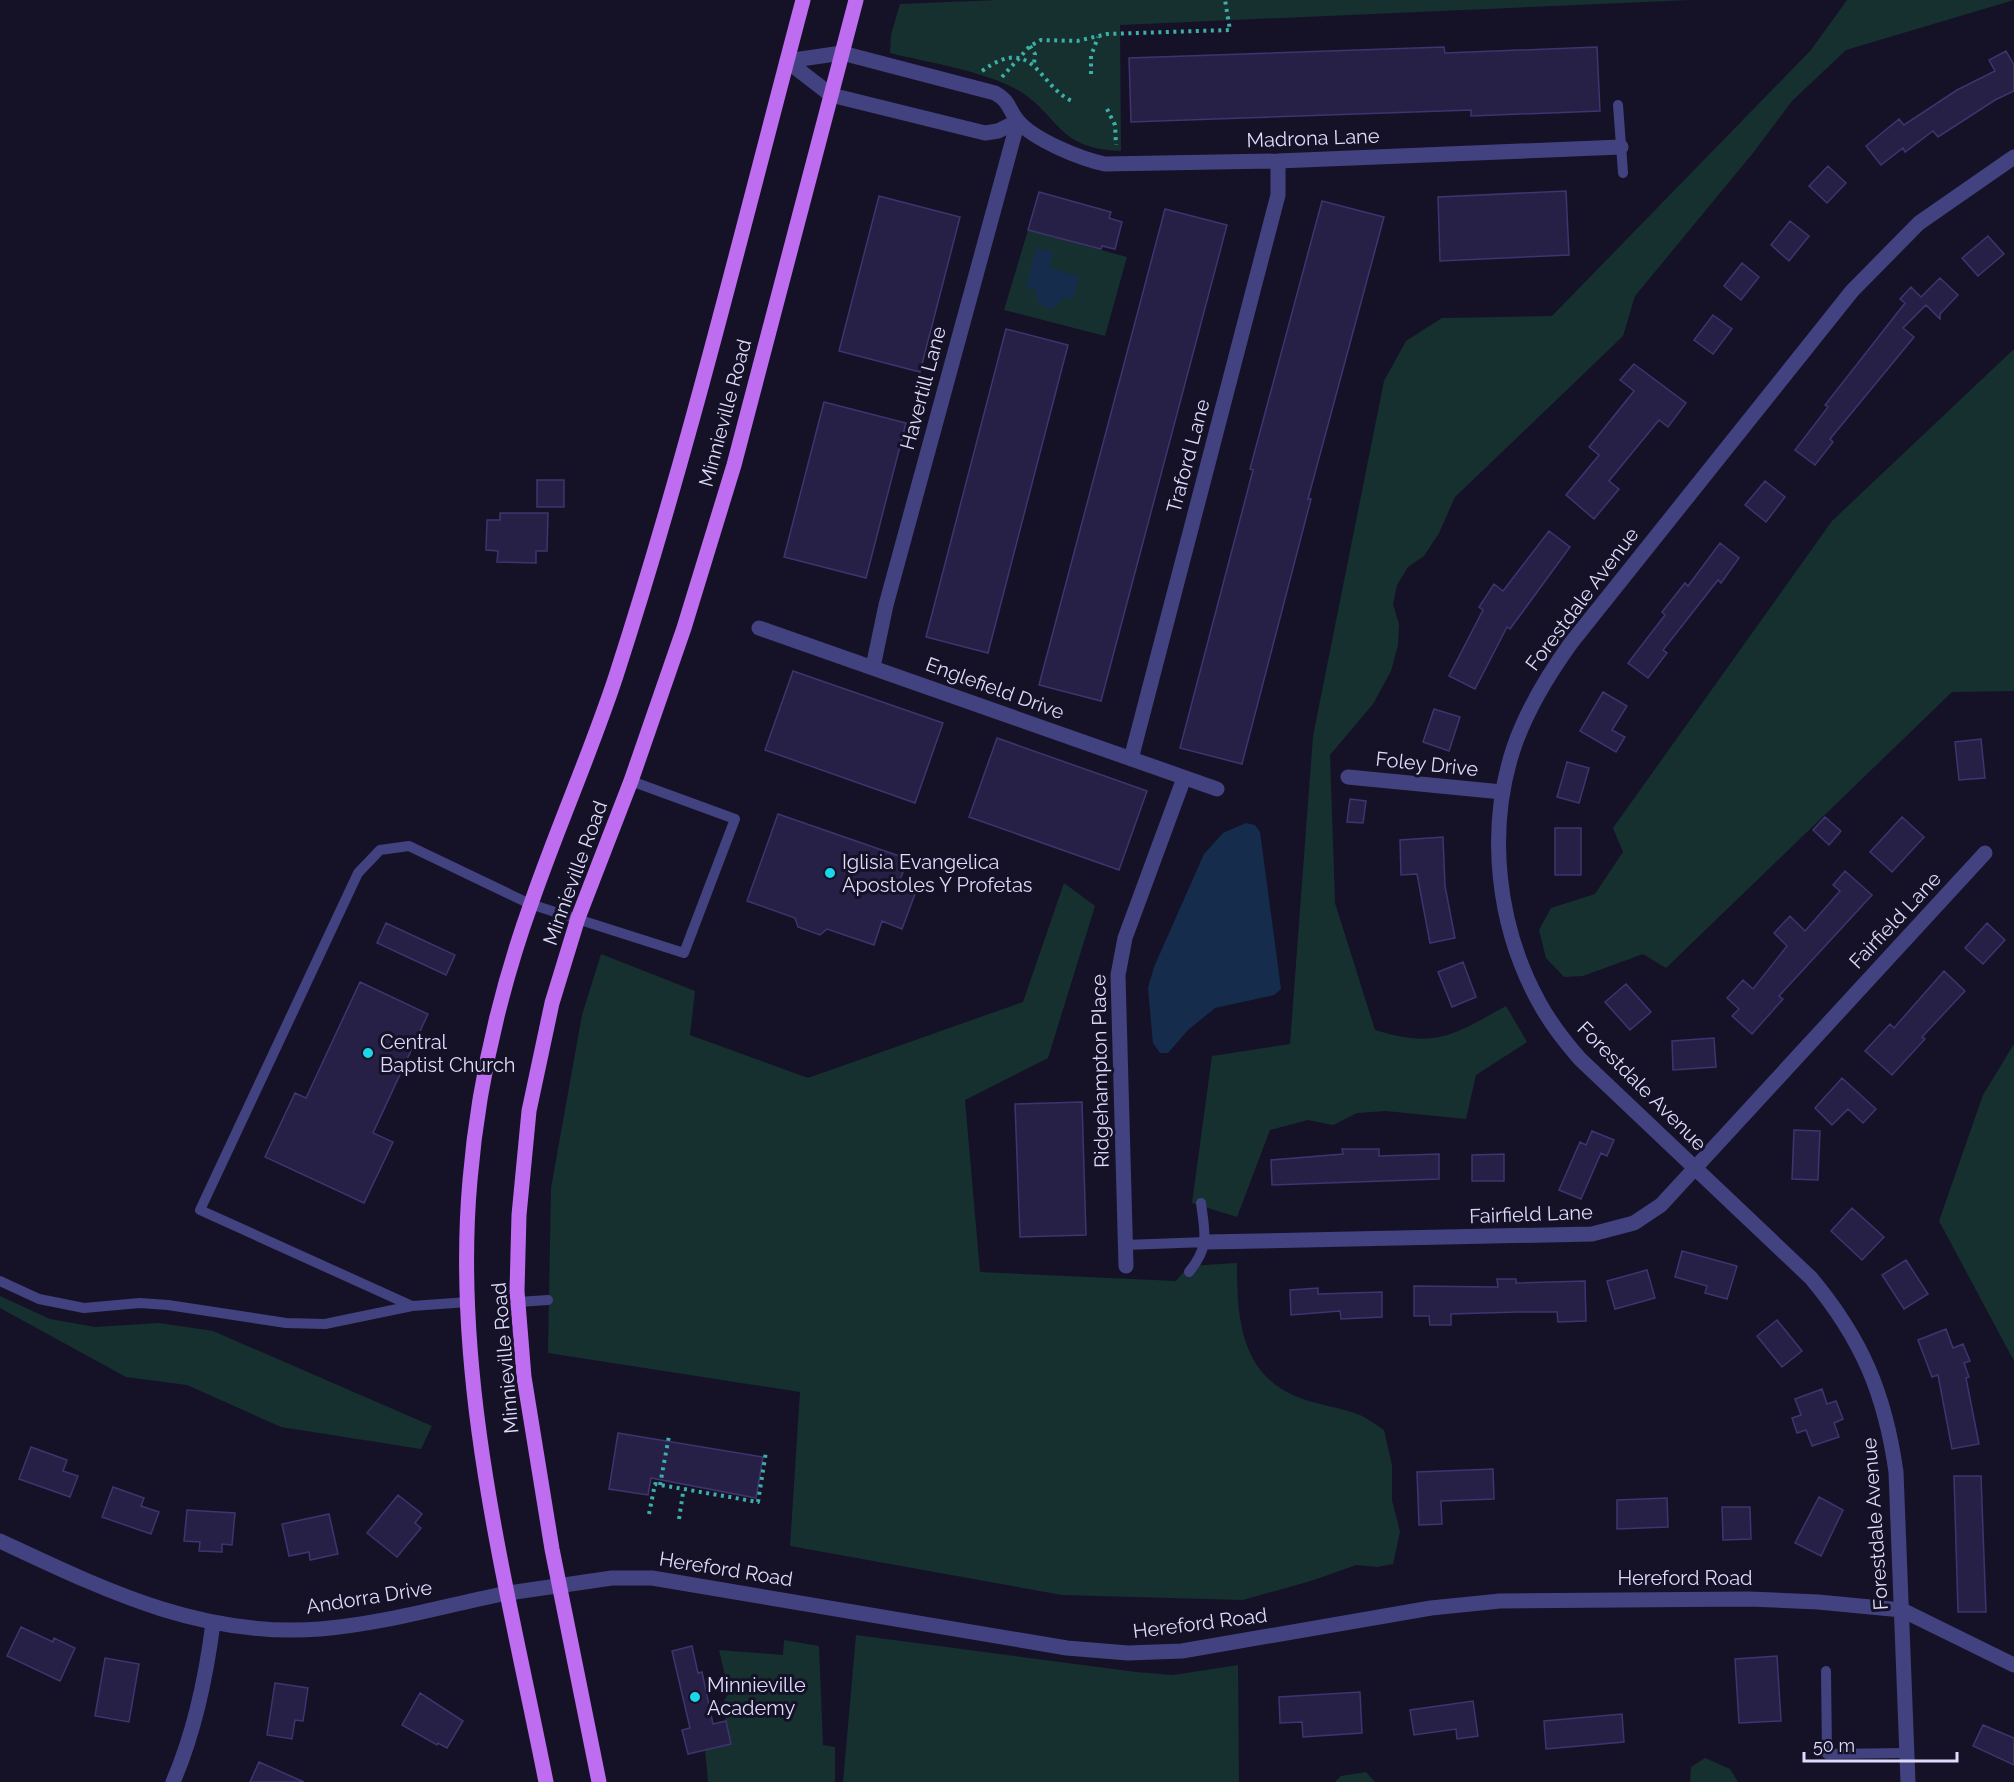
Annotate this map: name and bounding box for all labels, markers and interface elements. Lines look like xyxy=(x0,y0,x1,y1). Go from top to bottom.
street label: Madrona Lane xyxy=(1246,124,1380,152)
street label: Havertill Lane xyxy=(895,323,951,452)
street label: Minnieville Road xyxy=(694,337,756,489)
street label: Traford Lane xyxy=(1161,396,1215,515)
street label: Forestdale Avenue xyxy=(1520,523,1644,675)
street label: Englefield Drive xyxy=(922,652,1068,724)
street label: Foley Drive xyxy=(1375,747,1480,781)
street label: Minnieville Road xyxy=(538,798,612,948)
place label: Iglisia Evangelica Apostoles Y Profetas xyxy=(842,850,1033,897)
marker: Iglisia Evangelica Apostoles Y Profetas xyxy=(823,866,837,880)
street label: Fairfield Lane xyxy=(1844,866,1946,973)
street label: Ridgehampton Place xyxy=(1086,974,1114,1168)
street label: Forestdale Avenue xyxy=(1572,1016,1712,1156)
place label: Central Baptist Church xyxy=(380,1030,516,1077)
marker: Central Baptist Church xyxy=(361,1046,375,1060)
street label: Fairfield Lane xyxy=(1469,1200,1593,1228)
street label: Minnieville Road xyxy=(486,1281,524,1435)
street label: Forestdale Avenue xyxy=(1857,1437,1893,1611)
street label: Hereford Road xyxy=(657,1547,795,1591)
street label: Hereford Road xyxy=(1617,1566,1753,1590)
street label: Andorra Drive xyxy=(304,1575,434,1619)
street label: Hereford Road xyxy=(1131,1603,1269,1643)
place label: Minnieville Academy xyxy=(707,1673,806,1720)
marker: Minnieville Academy xyxy=(688,1690,702,1704)
scale bar xyxy=(1804,1725,1957,1763)
text: 50 m xyxy=(1813,1735,1855,1756)

